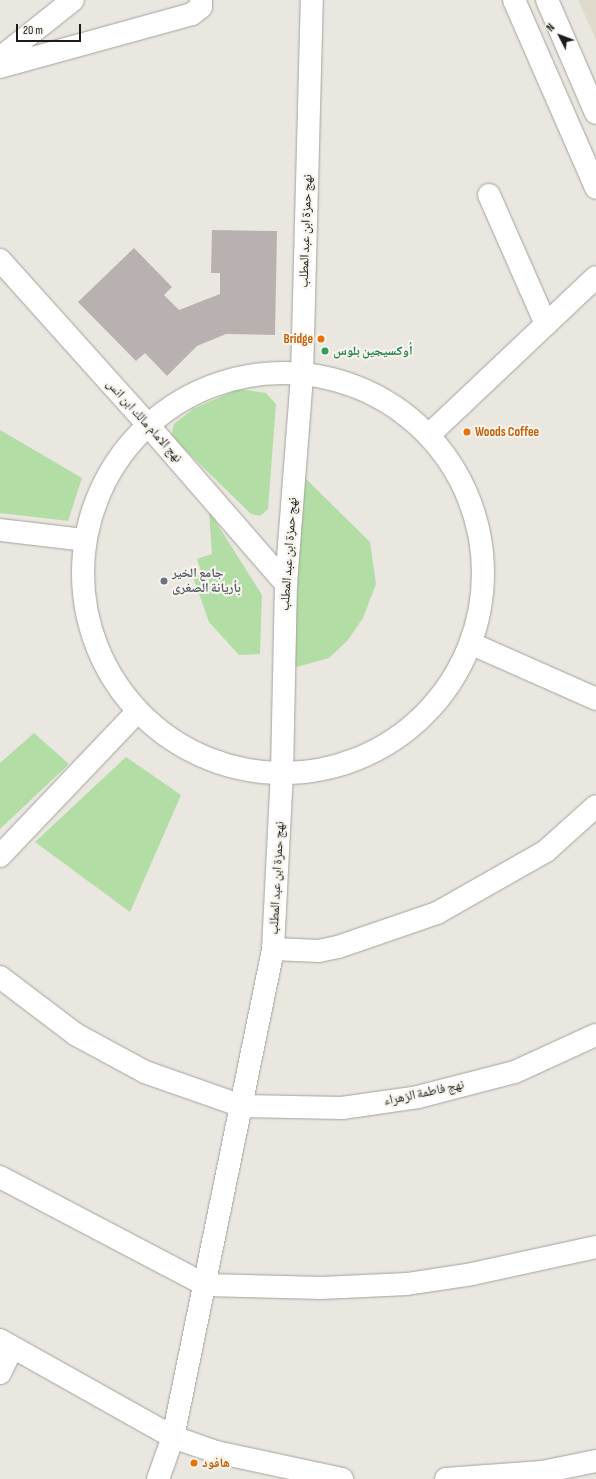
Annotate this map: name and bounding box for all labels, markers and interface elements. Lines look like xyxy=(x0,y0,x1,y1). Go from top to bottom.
scale bar xyxy=(18,16,83,42)
north arrow xyxy=(540,16,580,56)
text: N xyxy=(544,21,558,34)
text: 20 m xyxy=(23,23,43,38)
street label: نهج حمزة ابن عبد المطلب xyxy=(296,174,316,288)
place label: Bridge xyxy=(284,331,313,347)
marker: Bridge xyxy=(316,334,326,344)
place label: أوكسيجين بلوس xyxy=(333,343,413,359)
marker: أوكسيجين بلوس xyxy=(320,346,330,356)
street label: نهج الامام مالك ابن انس xyxy=(103,376,185,466)
place label: Woods Coffee xyxy=(475,424,539,440)
marker: Woods Coffee xyxy=(462,427,472,437)
street label: نهج حمزة ابن عبد المطلب xyxy=(277,497,301,611)
place label: جامع الخير بأريانة الصغرى xyxy=(172,566,241,597)
marker: جامع الخير بأريانة الصغرى xyxy=(159,576,169,586)
street label: نهج حمزة ابن عبد المطلب xyxy=(266,821,288,935)
street label: نهج فاطمة الزهراء xyxy=(382,1077,466,1109)
place label: هافود xyxy=(202,1455,230,1471)
marker: هافود xyxy=(189,1458,199,1468)

